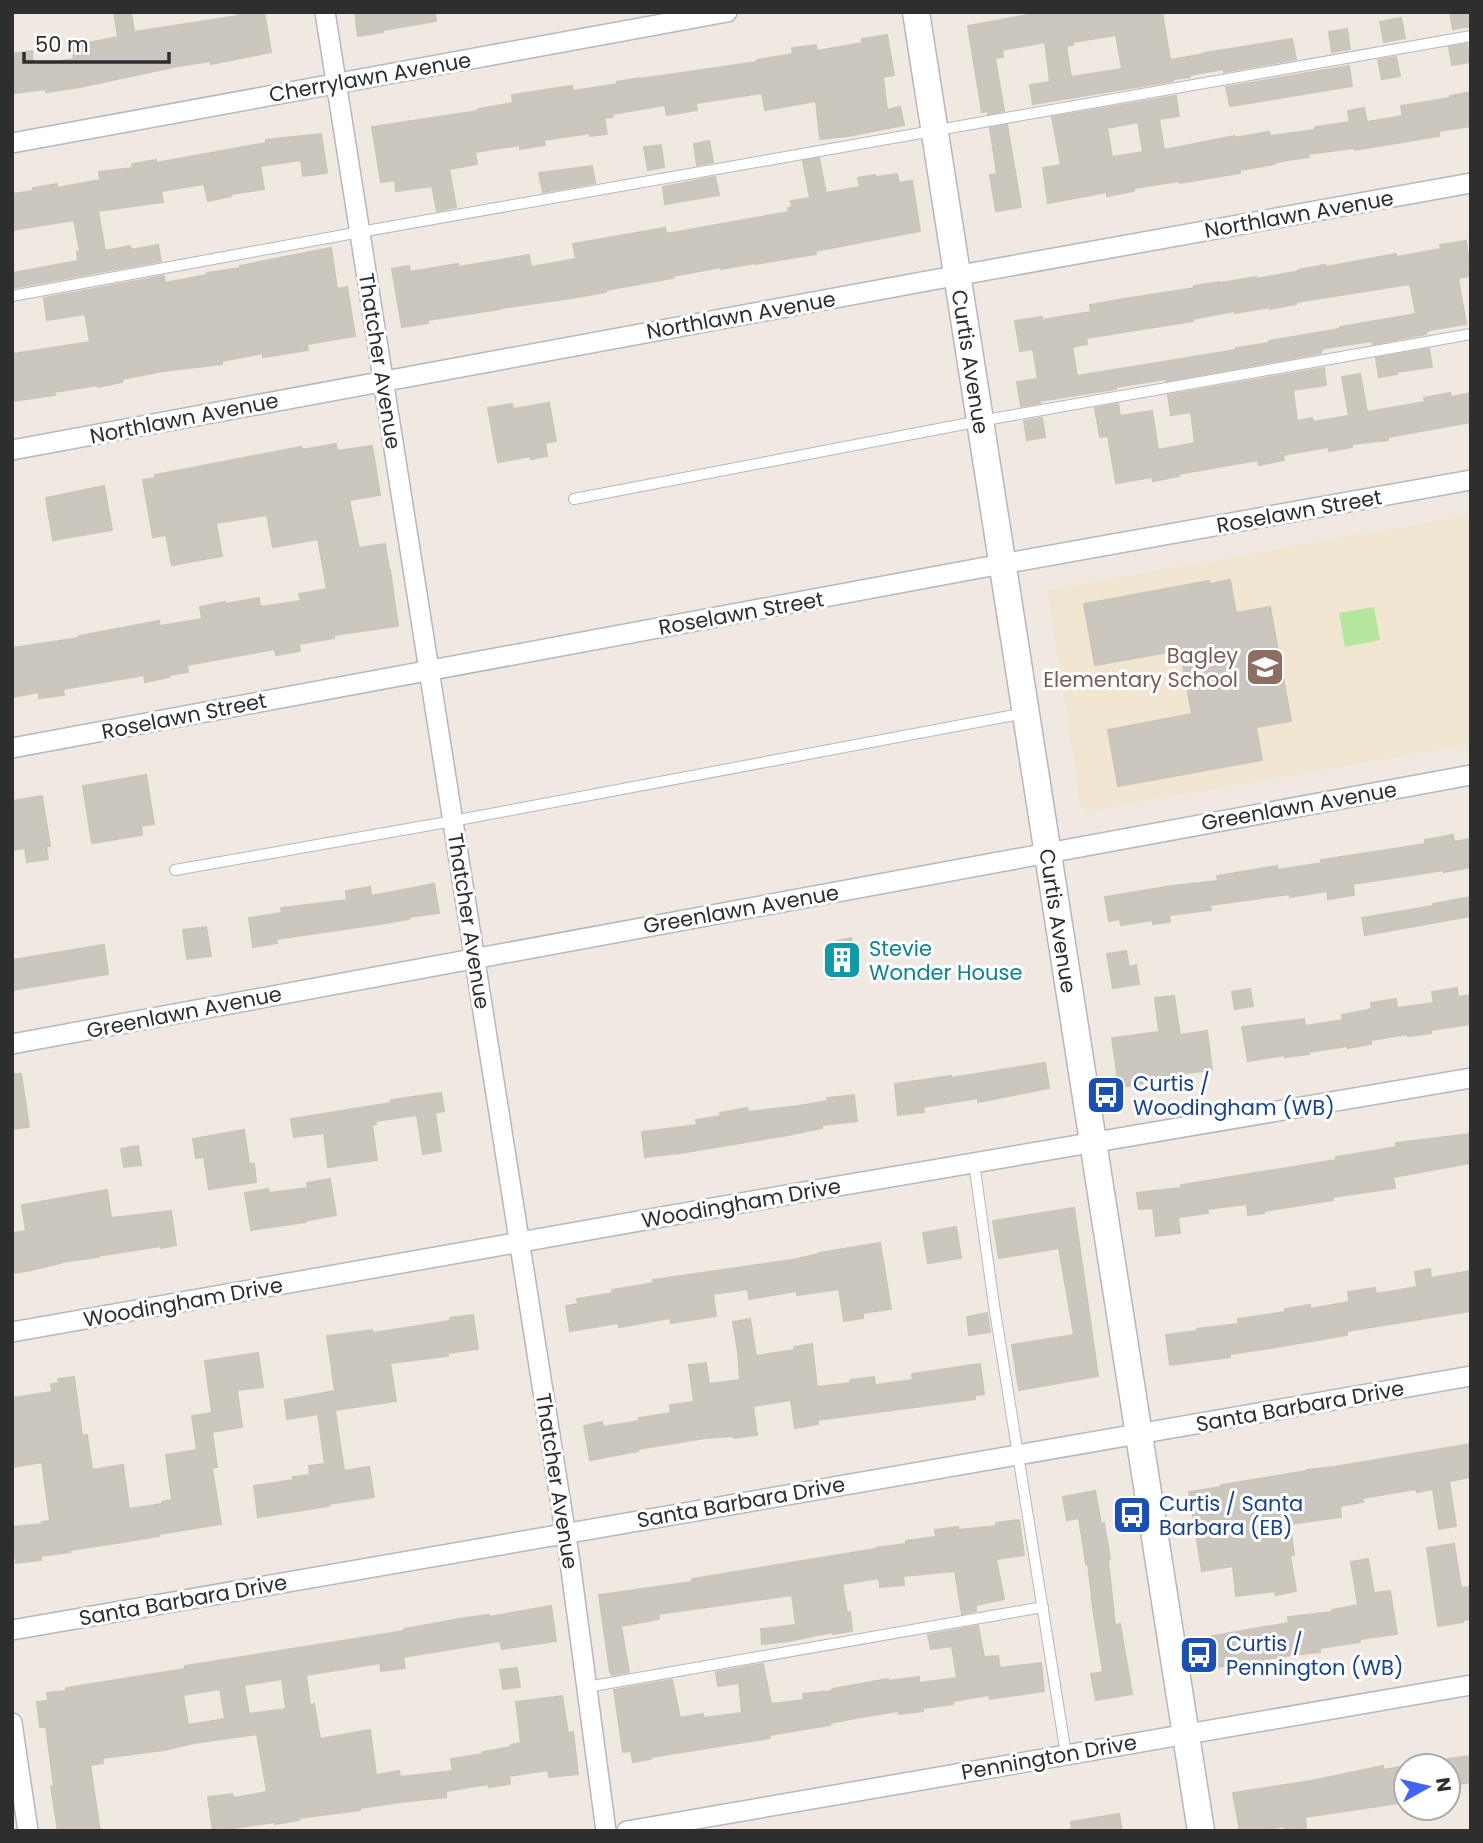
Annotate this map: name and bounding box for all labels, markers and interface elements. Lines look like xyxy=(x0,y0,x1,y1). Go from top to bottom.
scale bar xyxy=(24,21,170,65)
text: 50 m xyxy=(35,30,89,59)
street label: Cherrylawn Avenue xyxy=(267,45,473,109)
street label: Northlawn Avenue xyxy=(1202,183,1396,245)
street label: Thatcher Avenue xyxy=(352,271,408,451)
street label: Northlawn Avenue xyxy=(644,284,838,346)
street label: Curtis Avenue xyxy=(945,287,996,436)
street label: Northlawn Avenue xyxy=(87,385,281,451)
street label: Roselawn Street xyxy=(1214,482,1384,540)
street label: Roselawn Street xyxy=(656,584,826,642)
place label: Bagley Elementary School xyxy=(1043,641,1238,694)
school or university icon: Bagley Elementary School xyxy=(1244,646,1286,688)
street label: Roselawn Street xyxy=(99,686,269,746)
street label: Greenlawn Avenue xyxy=(1199,775,1399,837)
street label: Thatcher Avenue xyxy=(441,831,497,1011)
street label: Curtis Avenue xyxy=(1033,847,1084,995)
street label: Greenlawn Avenue xyxy=(641,878,841,940)
place label: Stevie Wonder House xyxy=(869,934,1022,987)
building icon: Stevie Wonder House xyxy=(821,939,863,981)
street label: Greenlawn Avenue xyxy=(84,979,284,1045)
place label: Curtis / Woodingham (WB) xyxy=(1133,1069,1335,1122)
bus stop icon: Curtis / Woodingham (WB) xyxy=(1085,1074,1127,1116)
street label: Woodingham Drive xyxy=(639,1171,843,1235)
street label: Woodingham Drive xyxy=(81,1270,285,1334)
street label: Santa Barbara Drive xyxy=(1194,1373,1406,1439)
street label: Thatcher Avenue xyxy=(529,1391,585,1571)
street label: Santa Barbara Drive xyxy=(635,1469,847,1535)
place label: Curtis / Santa Barbara (EB) xyxy=(1159,1489,1303,1542)
bus stop icon: Curtis / Santa Barbara (EB) xyxy=(1111,1494,1153,1536)
street label: Santa Barbara Drive xyxy=(77,1567,289,1633)
place label: Curtis / Pennington (WB) xyxy=(1226,1629,1403,1682)
bus stop icon: Curtis / Pennington (WB) xyxy=(1178,1634,1220,1676)
street label: Pennington Drive xyxy=(959,1727,1139,1787)
north arrow xyxy=(1392,1752,1462,1822)
text: N xyxy=(1429,1776,1458,1794)

